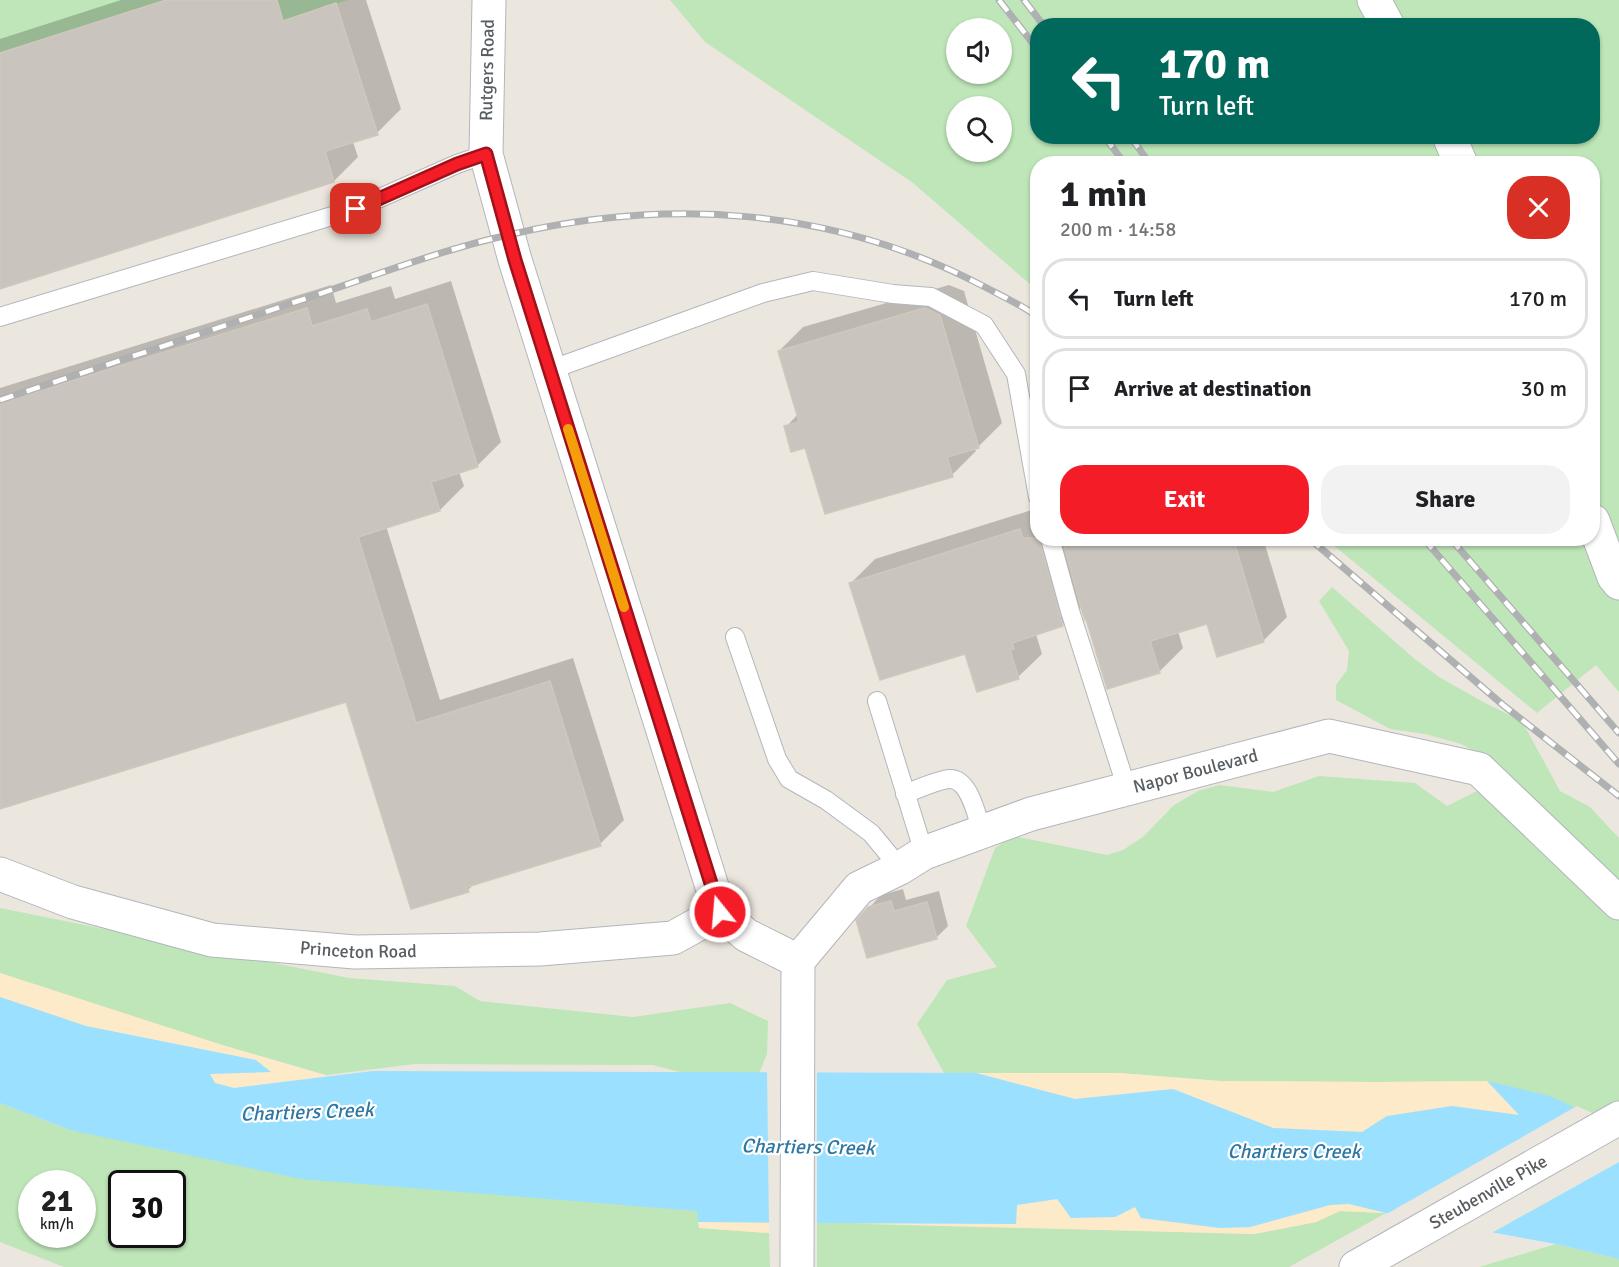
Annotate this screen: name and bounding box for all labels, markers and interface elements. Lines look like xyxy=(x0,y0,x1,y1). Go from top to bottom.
map controls xyxy=(946,18,1012,162)
button: sound xyxy=(946,18,1012,84)
street label: Rutgers Road xyxy=(475,19,499,121)
text: 170 m xyxy=(1159,39,1270,90)
icon: left xyxy=(1060,42,1138,120)
text: Turn left xyxy=(1159,90,1254,123)
button: search xyxy=(946,96,1012,162)
text: 1 min xyxy=(1060,172,1147,217)
button: close xyxy=(1507,176,1570,239)
pin xyxy=(330,183,381,234)
icon: arrive xyxy=(339,192,372,225)
text: 200 m · 14:58 xyxy=(1060,217,1176,242)
icon: left xyxy=(1063,282,1096,315)
text: Turn left xyxy=(1114,285,1194,312)
text: 170 m xyxy=(1509,285,1567,312)
icon: arrive xyxy=(1063,372,1096,405)
text: Arrive at destination xyxy=(1114,375,1311,402)
text: 30 m xyxy=(1521,375,1567,402)
button: Exit xyxy=(1060,465,1309,534)
button: Share xyxy=(1321,465,1570,534)
street label: Napor Boulevard xyxy=(1131,744,1260,798)
position arrow xyxy=(688,880,752,944)
street label: Princeton Road xyxy=(299,936,417,963)
water label: Chartiers Creek xyxy=(240,1097,376,1127)
water label: Chartiers Creek xyxy=(741,1133,877,1161)
water label: Chartiers Creek xyxy=(1227,1139,1363,1164)
street label: Steubenville Pike xyxy=(1425,1150,1551,1234)
speed limit sign: 30 xyxy=(108,1170,186,1248)
text: 21 xyxy=(41,1183,73,1220)
text: km/h xyxy=(40,1215,74,1233)

